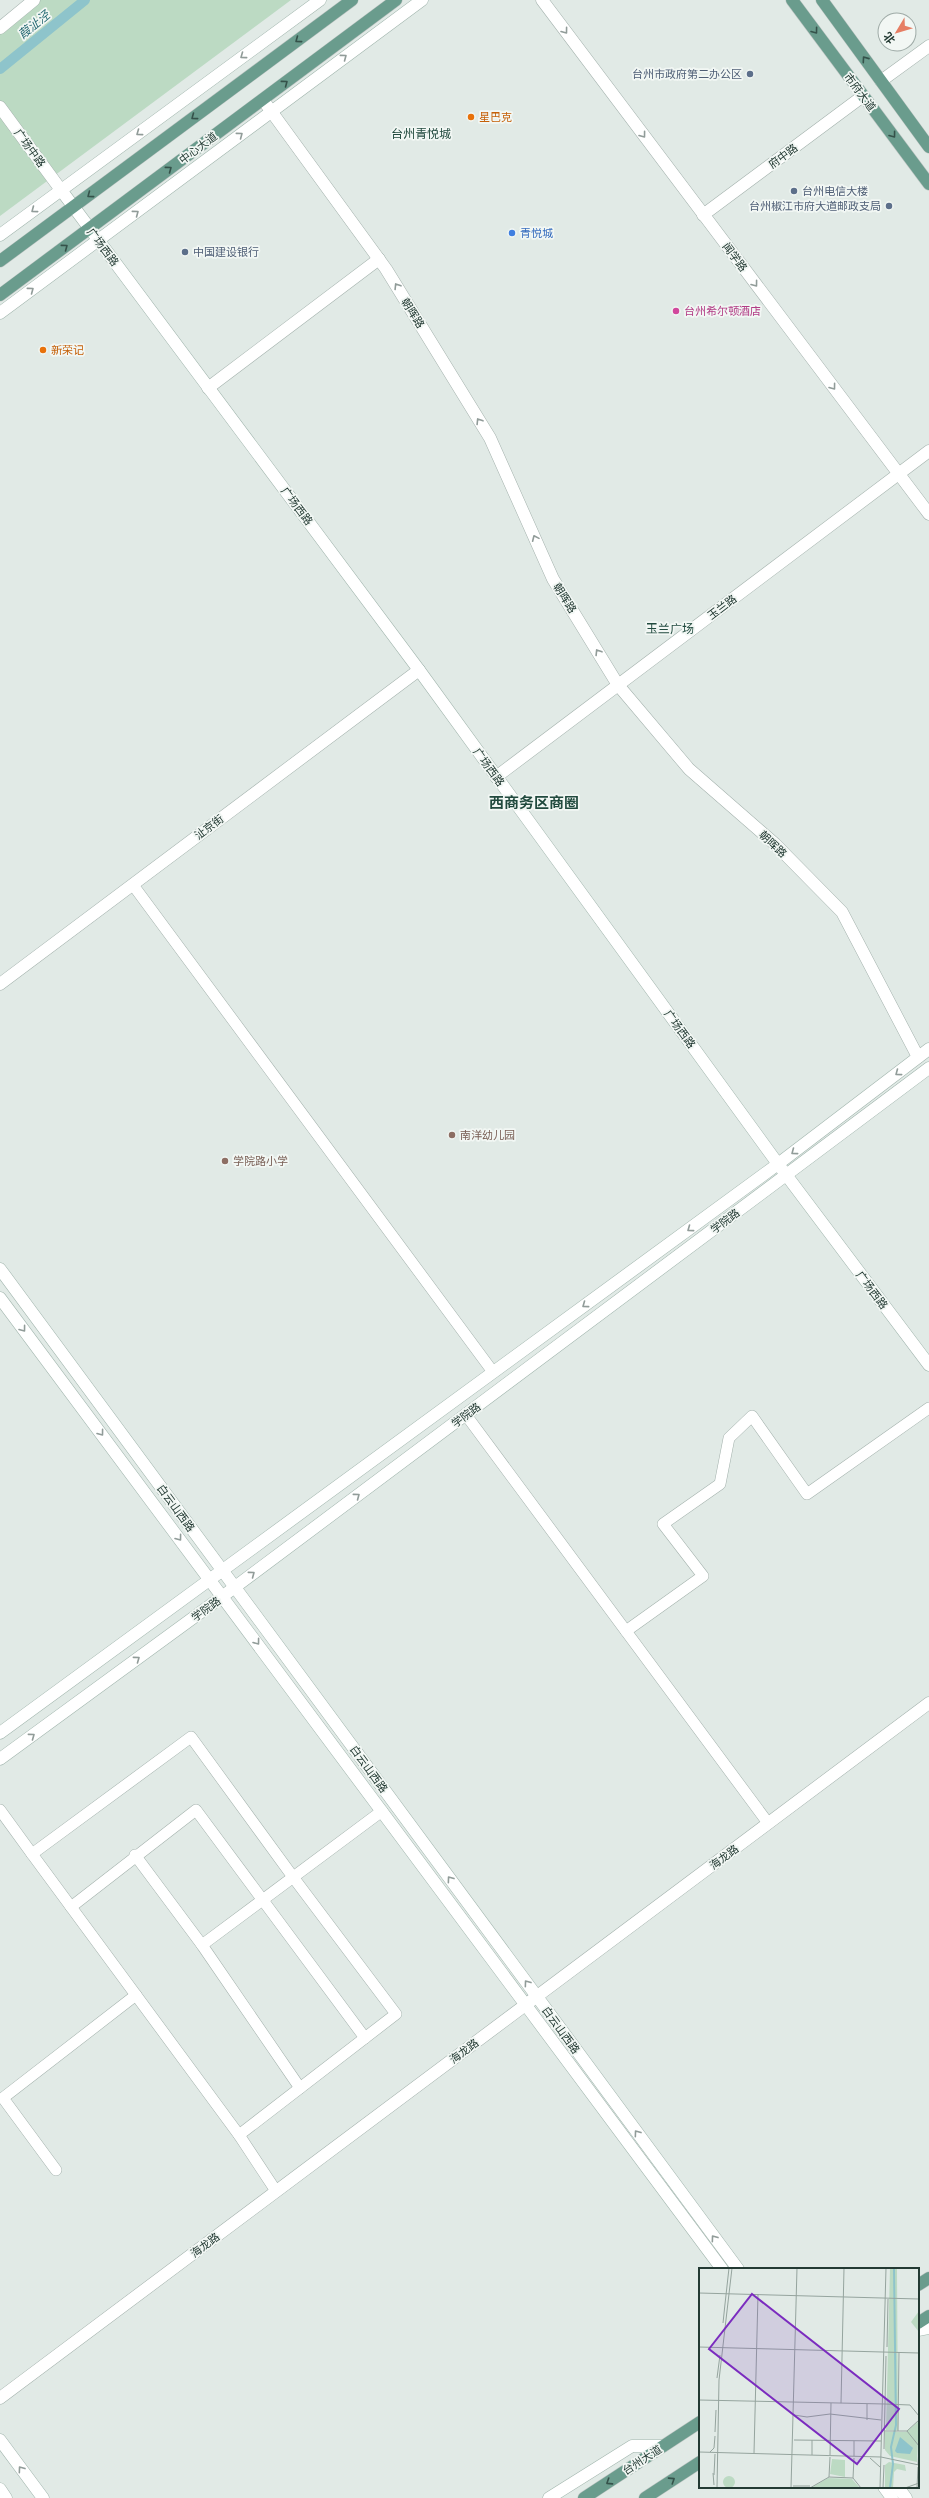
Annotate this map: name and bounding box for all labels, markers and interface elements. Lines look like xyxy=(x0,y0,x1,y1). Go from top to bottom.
water label: 葭沚泾 xyxy=(15,7,53,41)
north arrow xyxy=(877,12,917,52)
one-way arrow xyxy=(560,27,567,34)
one-way arrow xyxy=(810,27,817,34)
text: 北 xyxy=(880,30,897,47)
one-way arrow xyxy=(296,35,303,42)
one-way arrow xyxy=(241,51,248,58)
one-way arrow xyxy=(340,55,347,62)
one-way arrow xyxy=(862,56,870,63)
place label: 台州市政府第二办公区 xyxy=(632,67,742,80)
marker: 台州市政府第二办公区 xyxy=(745,69,755,79)
street label: 市府大道 xyxy=(842,70,879,113)
one-way arrow xyxy=(280,81,287,88)
place label: 星巴克 xyxy=(479,110,512,123)
one-way arrow xyxy=(191,112,198,120)
marker: 星巴克 xyxy=(466,112,476,122)
street label: 广场中路 xyxy=(12,126,49,169)
district label: 台州青悦城 xyxy=(391,126,451,140)
one-way arrow xyxy=(136,128,143,135)
street label: 中心大道 xyxy=(176,129,219,166)
one-way arrow xyxy=(638,131,645,138)
one-way arrow xyxy=(888,131,895,138)
one-way arrow xyxy=(236,132,243,140)
street label: 府中路 xyxy=(766,140,800,171)
one-way arrow xyxy=(165,167,172,174)
place label: 台州电信大楼 xyxy=(802,184,868,197)
marker: 台州电信大楼 xyxy=(789,186,799,196)
one-way arrow xyxy=(87,190,94,197)
place label: 台州椒江市府大道邮政支局 xyxy=(749,199,881,212)
marker: 台州椒江市府大道邮政支局 xyxy=(884,201,894,211)
one-way arrow xyxy=(31,205,38,212)
one-way arrow xyxy=(131,210,138,217)
street label: 广场西路 xyxy=(85,225,122,268)
place label: 青悦城 xyxy=(520,226,553,239)
marker: 青悦城 xyxy=(507,228,517,238)
street label: 闻学路 xyxy=(720,240,751,274)
one-way arrow xyxy=(61,244,68,252)
place label: 中国建设银行 xyxy=(193,245,259,258)
marker: 中国建设银行 xyxy=(180,247,190,257)
one-way arrow xyxy=(750,279,757,286)
one-way arrow xyxy=(394,283,401,290)
one-way arrow xyxy=(27,288,34,295)
street label: 朝晖路 xyxy=(399,295,428,330)
place label: 台州希尔顿酒店 xyxy=(684,304,761,317)
marker: 台州希尔顿酒店 xyxy=(671,306,681,316)
place label: 新荣记 xyxy=(51,343,84,356)
marker: 新荣记 xyxy=(38,345,48,355)
one-way arrow xyxy=(829,383,836,390)
one-way arrow xyxy=(477,418,484,425)
street label: 广场西路 xyxy=(279,484,316,527)
one-way arrow xyxy=(532,535,540,542)
street label: 朝晖路 xyxy=(551,580,580,615)
street label: 玉兰路 xyxy=(705,591,739,622)
district label: 玉兰广场 xyxy=(646,621,694,635)
one-way arrow xyxy=(595,649,602,656)
street label: 广场西路 xyxy=(471,745,508,788)
district label: 西商务区商圈 xyxy=(489,793,579,811)
street label: 沚京街 xyxy=(192,811,226,842)
street label: 朝晖路 xyxy=(757,828,790,860)
street label: 广场西路 xyxy=(662,1007,699,1050)
one-way arrow xyxy=(895,1068,902,1076)
place label: 南洋幼儿园 xyxy=(460,1128,515,1141)
marker: 南洋幼儿园 xyxy=(447,1130,457,1140)
one-way arrow xyxy=(792,1147,799,1154)
place label: 学院路小学 xyxy=(233,1154,288,1167)
marker: 学院路小学 xyxy=(220,1156,230,1166)
street label: 学院路 xyxy=(708,1205,742,1236)
one-way arrow xyxy=(687,1224,694,1231)
street label: 广场西路 xyxy=(854,1268,891,1311)
one-way arrow xyxy=(582,1300,589,1307)
one-way arrow xyxy=(19,1325,26,1332)
street label: 学院路 xyxy=(449,1399,483,1430)
one-way arrow xyxy=(96,1429,103,1436)
street label: 白云山西路 xyxy=(155,1482,198,1534)
one-way arrow xyxy=(352,1494,359,1501)
one-way arrow xyxy=(174,1533,181,1540)
one-way arrow xyxy=(248,1572,255,1579)
street label: 学院路 xyxy=(189,1594,223,1624)
one-way arrow xyxy=(252,1638,259,1645)
one-way arrow xyxy=(132,1657,139,1664)
one-way arrow xyxy=(27,1734,34,1741)
street label: 白云山西路 xyxy=(348,1743,391,1795)
street label: 海龙路 xyxy=(707,1841,741,1872)
one-way arrow xyxy=(448,1876,455,1883)
one-way arrow xyxy=(525,1981,532,1988)
street label: 白云山西路 xyxy=(540,2004,583,2056)
street label: 海龙路 xyxy=(447,2035,481,2066)
one-way arrow xyxy=(634,2130,642,2137)
street label: 海龙路 xyxy=(188,2229,222,2260)
one-way arrow xyxy=(712,2235,719,2242)
inset map xyxy=(699,2268,919,2488)
street label: 台州大道 xyxy=(620,2442,664,2477)
one-way arrow xyxy=(18,2466,26,2473)
one-way arrow xyxy=(606,2477,613,2485)
one-way arrow xyxy=(668,2477,675,2485)

